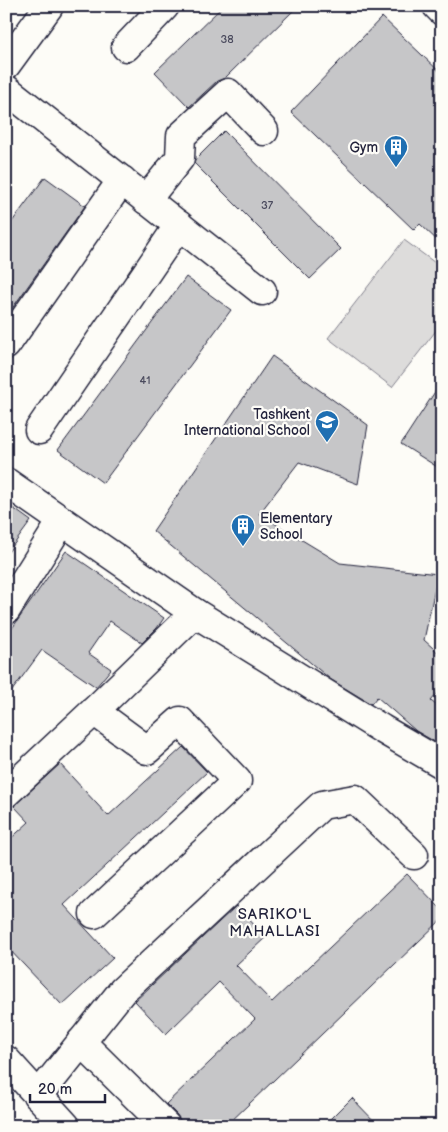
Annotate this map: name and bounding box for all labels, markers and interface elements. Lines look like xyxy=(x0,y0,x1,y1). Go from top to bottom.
house number: 38 xyxy=(220,33,234,46)
building icon: Gym xyxy=(383,134,409,168)
place label: Gym xyxy=(350,139,378,156)
house number: 37 xyxy=(261,199,274,212)
house number: 41 xyxy=(140,374,150,387)
place label: Tashkent International School xyxy=(184,406,311,439)
school or university icon: Tashkent International School xyxy=(314,409,340,443)
place label: Elementary School xyxy=(260,510,333,543)
building icon: Elementary School xyxy=(230,513,256,547)
district label: SARIKO'L MAHALLASI xyxy=(229,905,321,941)
scale bar xyxy=(30,1072,105,1104)
text: 20 m xyxy=(38,1080,72,1099)

